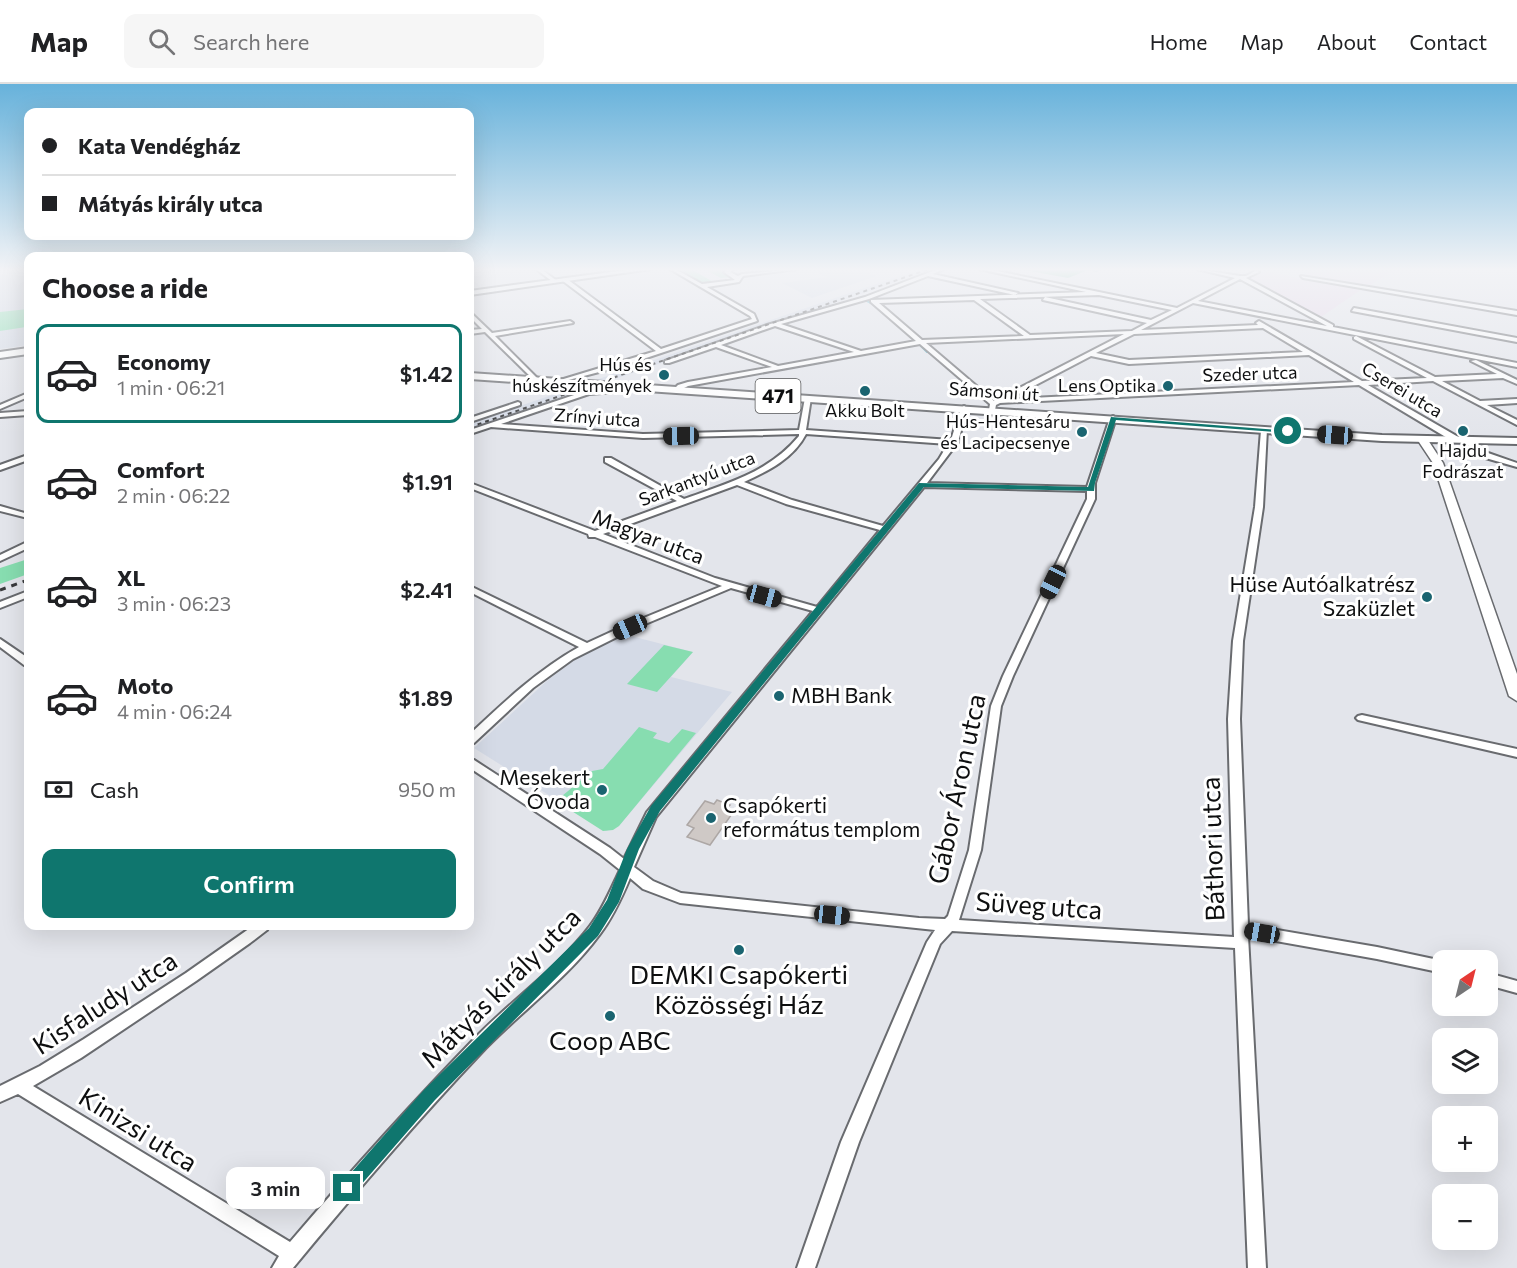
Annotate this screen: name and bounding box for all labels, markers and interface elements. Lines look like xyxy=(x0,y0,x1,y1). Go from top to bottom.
search box xyxy=(124,14,544,68)
text: Map xyxy=(30,24,88,58)
icon: search xyxy=(145,25,178,58)
text: Search here xyxy=(193,28,309,55)
text: Home xyxy=(1150,29,1207,54)
text: Map xyxy=(1240,29,1284,54)
text: About xyxy=(1317,29,1376,54)
text: Contact xyxy=(1409,29,1487,54)
text: Kata Vendégház xyxy=(78,132,241,159)
text: Mátyás király utca xyxy=(78,190,263,217)
text: Choose a ride xyxy=(42,271,208,304)
icon: car xyxy=(45,347,99,401)
text: Economy xyxy=(117,348,211,375)
place label: Hús és húskészítmények xyxy=(512,353,652,396)
street label: Cserei utca xyxy=(1358,357,1447,422)
text: $1.42 xyxy=(400,360,453,387)
street label: Szeder utca xyxy=(1202,360,1298,386)
marker: Hús és húskészítmények xyxy=(657,368,671,382)
place label: Lens Optika xyxy=(1058,374,1156,396)
text: 1 min · 06:21 xyxy=(117,375,225,399)
street label: Sámsoni út xyxy=(948,377,1040,405)
road number: 471 xyxy=(756,379,800,413)
marker: Lens Optika xyxy=(1161,379,1175,393)
marker: Akku Bolt xyxy=(858,384,872,398)
place label: Akku Bolt xyxy=(825,399,905,421)
street label: Zrínyi utca xyxy=(553,403,641,431)
place label: Hús-Hentesáru és Lacipecsenye xyxy=(940,410,1070,453)
route start xyxy=(1274,417,1301,444)
marker: Hajdu Fodrászat xyxy=(1456,424,1470,438)
marker: Hús-Hentesáru és Lacipecsenye xyxy=(1075,425,1089,439)
car xyxy=(1316,425,1354,445)
car xyxy=(663,427,699,445)
place label: Hajdu Fodrászat xyxy=(1422,439,1504,482)
street label: Sarkantyú utca xyxy=(636,446,758,510)
icon: car xyxy=(45,455,99,509)
text: Comfort xyxy=(117,456,205,483)
text: $1.91 xyxy=(402,468,453,495)
text: 2 min · 06:22 xyxy=(117,483,230,507)
street label: Magyar utca xyxy=(589,503,708,568)
car xyxy=(1037,562,1069,602)
icon: car xyxy=(45,563,99,617)
text: XL xyxy=(117,564,145,591)
place label: Hüse Autóalkatrész Szaküzlet xyxy=(1229,571,1415,620)
text: $2.41 xyxy=(400,576,453,603)
car xyxy=(744,583,784,609)
marker: Hüse Autóalkatrész Szaküzlet xyxy=(1420,590,1434,604)
text: 3 min · 06:23 xyxy=(117,591,231,615)
car xyxy=(610,611,650,643)
icon: car xyxy=(45,671,99,725)
text: Moto xyxy=(117,672,173,699)
place label: MBH Bank xyxy=(791,682,892,707)
text: $1.89 xyxy=(398,684,453,711)
marker: MBH Bank xyxy=(772,689,786,703)
street label: Gábor Áron utca xyxy=(920,691,991,887)
text: 4 min · 06:24 xyxy=(117,699,232,723)
place label: Mesekert Óvoda xyxy=(499,764,590,813)
icon: cash xyxy=(42,773,75,806)
text: Cash xyxy=(90,776,139,803)
street label: Báthori utca xyxy=(1193,776,1230,922)
text: 950 m xyxy=(398,777,456,801)
marker: Mesekert Óvoda xyxy=(595,783,609,797)
place label: Csapókerti református templom xyxy=(723,792,920,841)
marker: Csapókerti református templom xyxy=(704,811,718,825)
button: Confirm xyxy=(42,849,456,918)
street label: Süveg utca xyxy=(975,885,1103,924)
street label: Mátyás király utca xyxy=(414,901,586,1073)
car xyxy=(813,904,851,926)
car xyxy=(1243,921,1281,945)
marker: DEMKI Csapókerti Közösségi Ház xyxy=(732,943,746,957)
street label: Kisfaludy utca xyxy=(26,944,182,1060)
north arrow xyxy=(1432,950,1498,1016)
map controls xyxy=(1432,950,1498,1250)
place label: DEMKI Csapókerti Közösségi Ház xyxy=(630,958,848,1019)
marker: Coop ABC xyxy=(603,1009,617,1023)
place label: Coop ABC xyxy=(549,1024,671,1055)
button: layers xyxy=(1432,1028,1498,1094)
street label: Kinizsi utca xyxy=(74,1080,204,1177)
button: + xyxy=(1432,1106,1498,1172)
callout: 3 min xyxy=(227,1167,326,1209)
route end xyxy=(333,1174,360,1201)
text: 3 min xyxy=(251,1176,300,1200)
button: − xyxy=(1432,1184,1498,1250)

